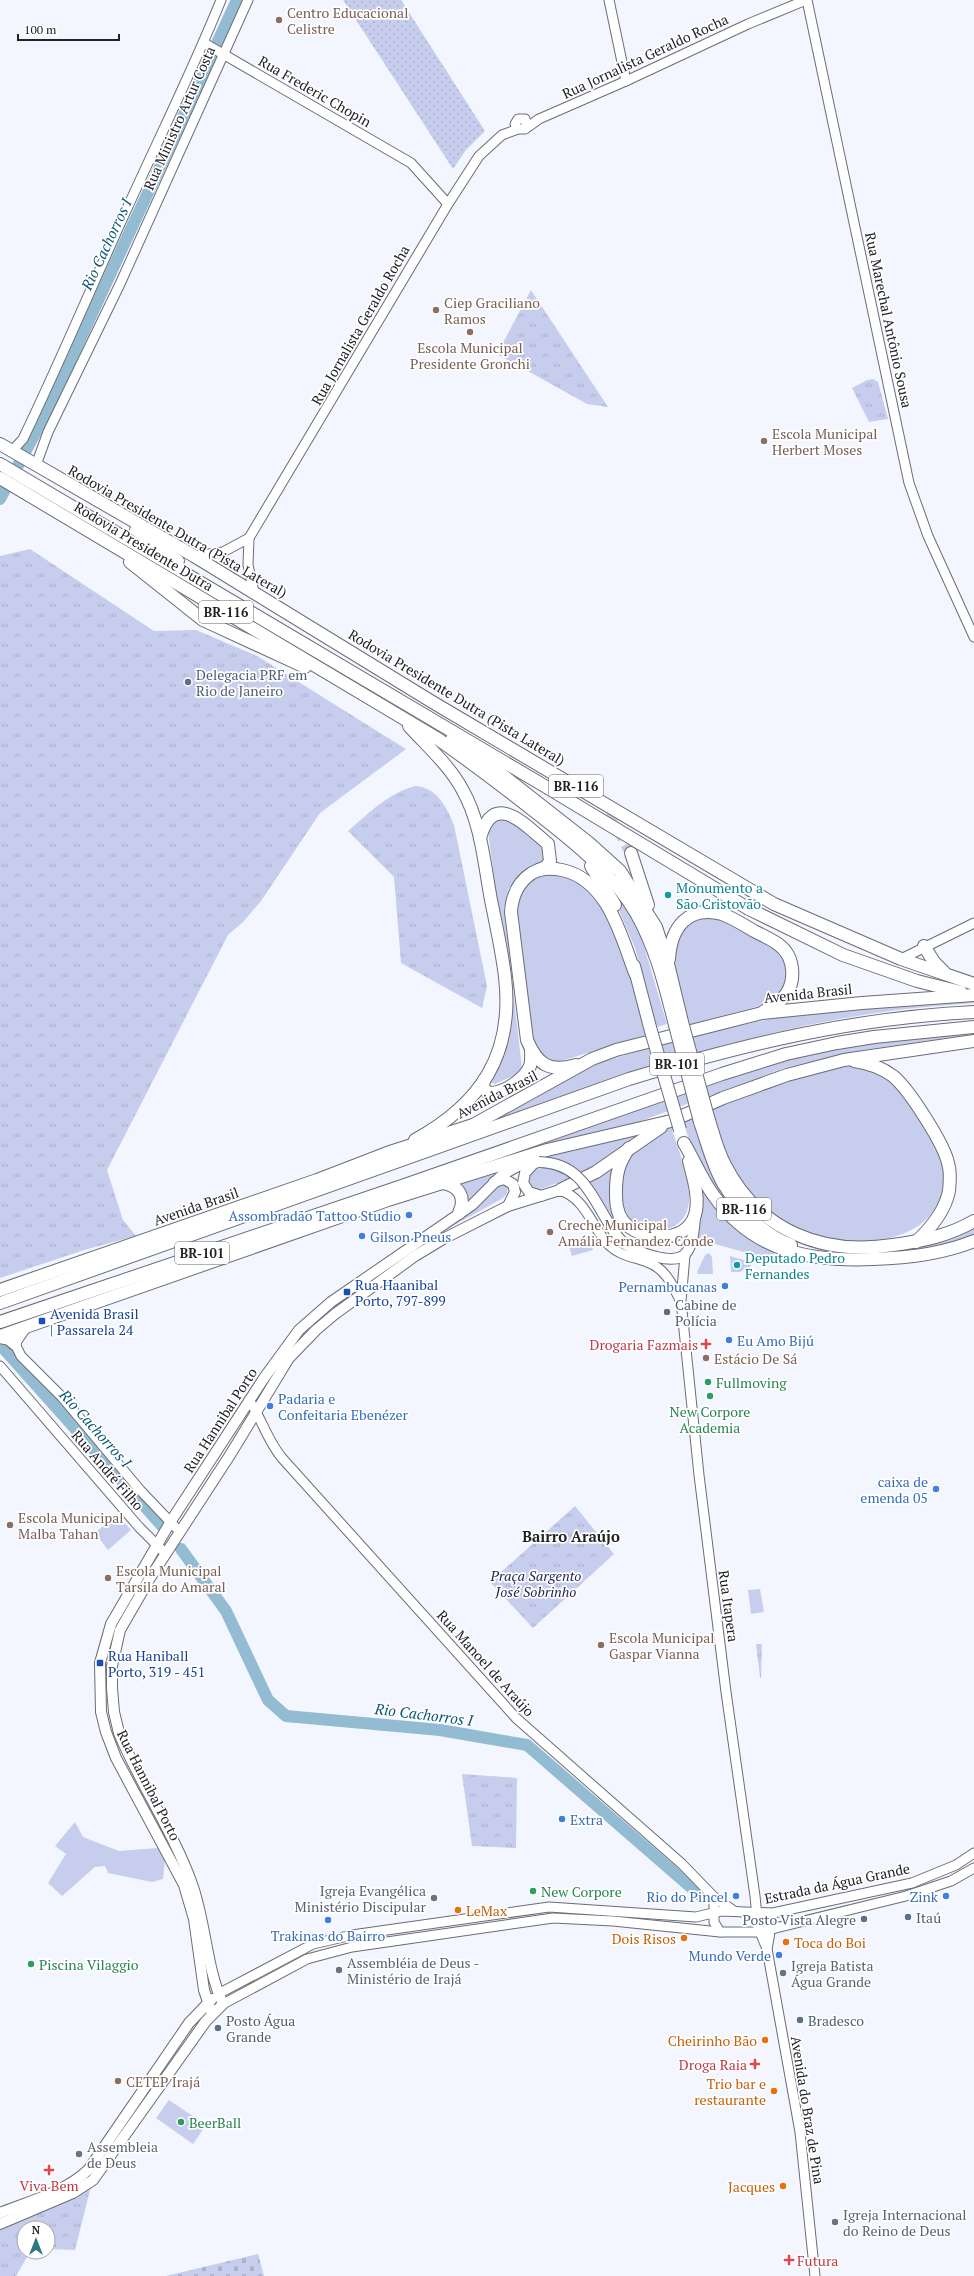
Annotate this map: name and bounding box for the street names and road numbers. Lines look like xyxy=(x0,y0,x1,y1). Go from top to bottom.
street label: Rua Jornalista Geraldo Rocha xyxy=(559,9,731,103)
street label: Rua Ministro Artur Costa xyxy=(139,43,219,193)
street label: Rua Frederic Chopin xyxy=(255,51,375,131)
street label: Rua Marechal Antônio Sousa xyxy=(861,230,917,410)
street label: Rua Jornalista Geraldo Rocha xyxy=(306,242,414,408)
street label: Rodovia Presidente Dutra (Pista Lateral) xyxy=(66,461,290,601)
street label: Rodovia Presidente Dutra xyxy=(72,498,216,594)
road number: BR-116 xyxy=(199,601,253,623)
street label: Rodovia Presidente Dutra (Pista Lateral) xyxy=(345,625,569,769)
road number: BR-116 xyxy=(549,775,603,797)
street label: Avenida Brasil xyxy=(763,979,853,1007)
road number: BR-101 xyxy=(650,1053,704,1075)
street label: Avenida Brasil xyxy=(453,1065,541,1123)
street label: Avenida Brasil xyxy=(151,1183,241,1229)
road number: BR-116 xyxy=(717,1198,771,1220)
road number: BR-101 xyxy=(175,1242,229,1264)
street label: Rua Hannibal Porto xyxy=(179,1364,261,1476)
street label: Rua André Filho xyxy=(68,1426,148,1514)
street label: Rua Itapera xyxy=(715,1569,743,1643)
street label: Rua Manoel de Araújo xyxy=(433,1606,539,1720)
street label: Rua Hannibal Porto xyxy=(113,1726,185,1844)
street label: Estrada da Água Grande xyxy=(763,1858,911,1908)
street label: Avenida do Braz de Pina xyxy=(787,2035,829,2185)

